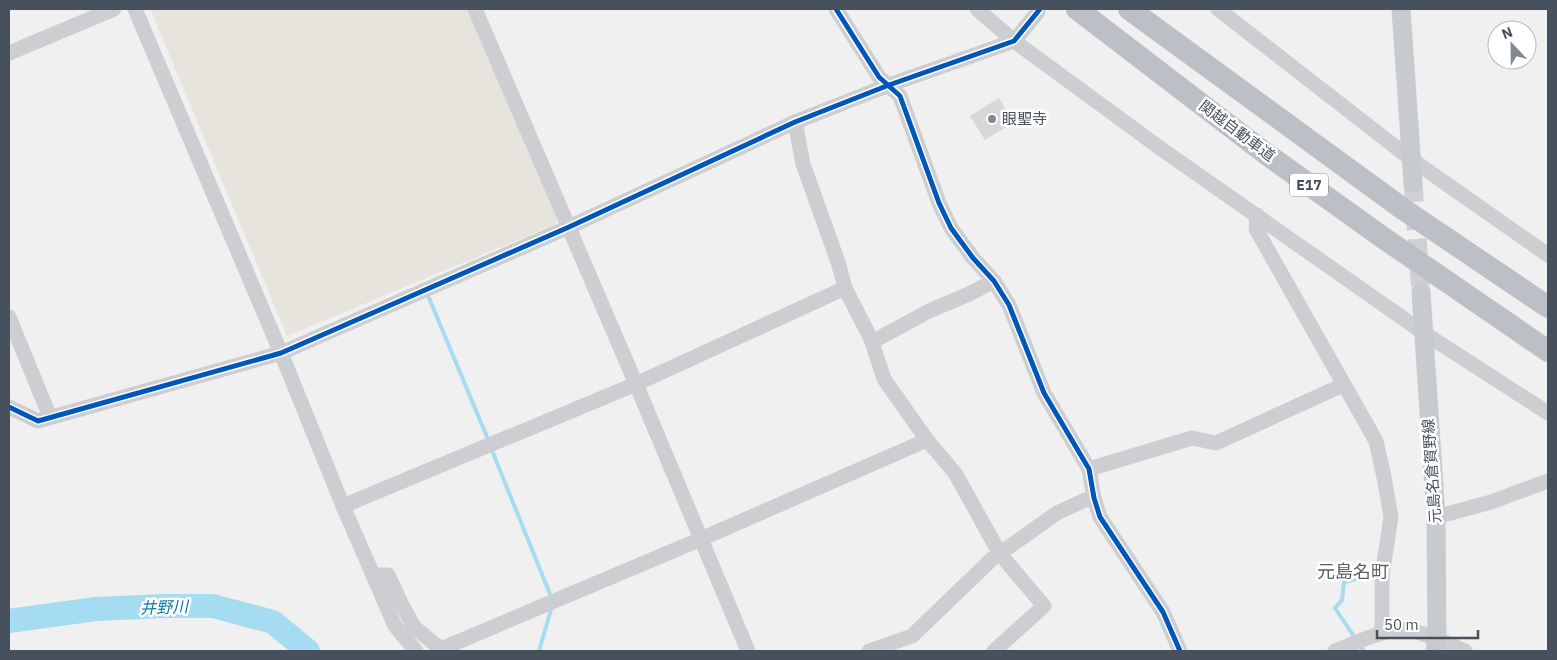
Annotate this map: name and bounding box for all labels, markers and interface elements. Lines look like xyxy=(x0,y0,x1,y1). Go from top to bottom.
north arrow xyxy=(1487,20,1537,70)
text: N xyxy=(1499,23,1515,43)
street label: 関越自動車道 xyxy=(1196,96,1279,165)
place label: 眼聖寺 xyxy=(1002,109,1047,128)
marker: 眼聖寺 xyxy=(986,113,998,125)
road number: E17 xyxy=(1290,174,1328,196)
street label: 元島名倉賀野線 xyxy=(1418,418,1445,524)
district label: 元島名町 xyxy=(1317,560,1389,583)
water label: 井野川 xyxy=(140,596,190,618)
scale bar xyxy=(1377,608,1478,640)
text: 50 m xyxy=(1384,615,1419,634)

